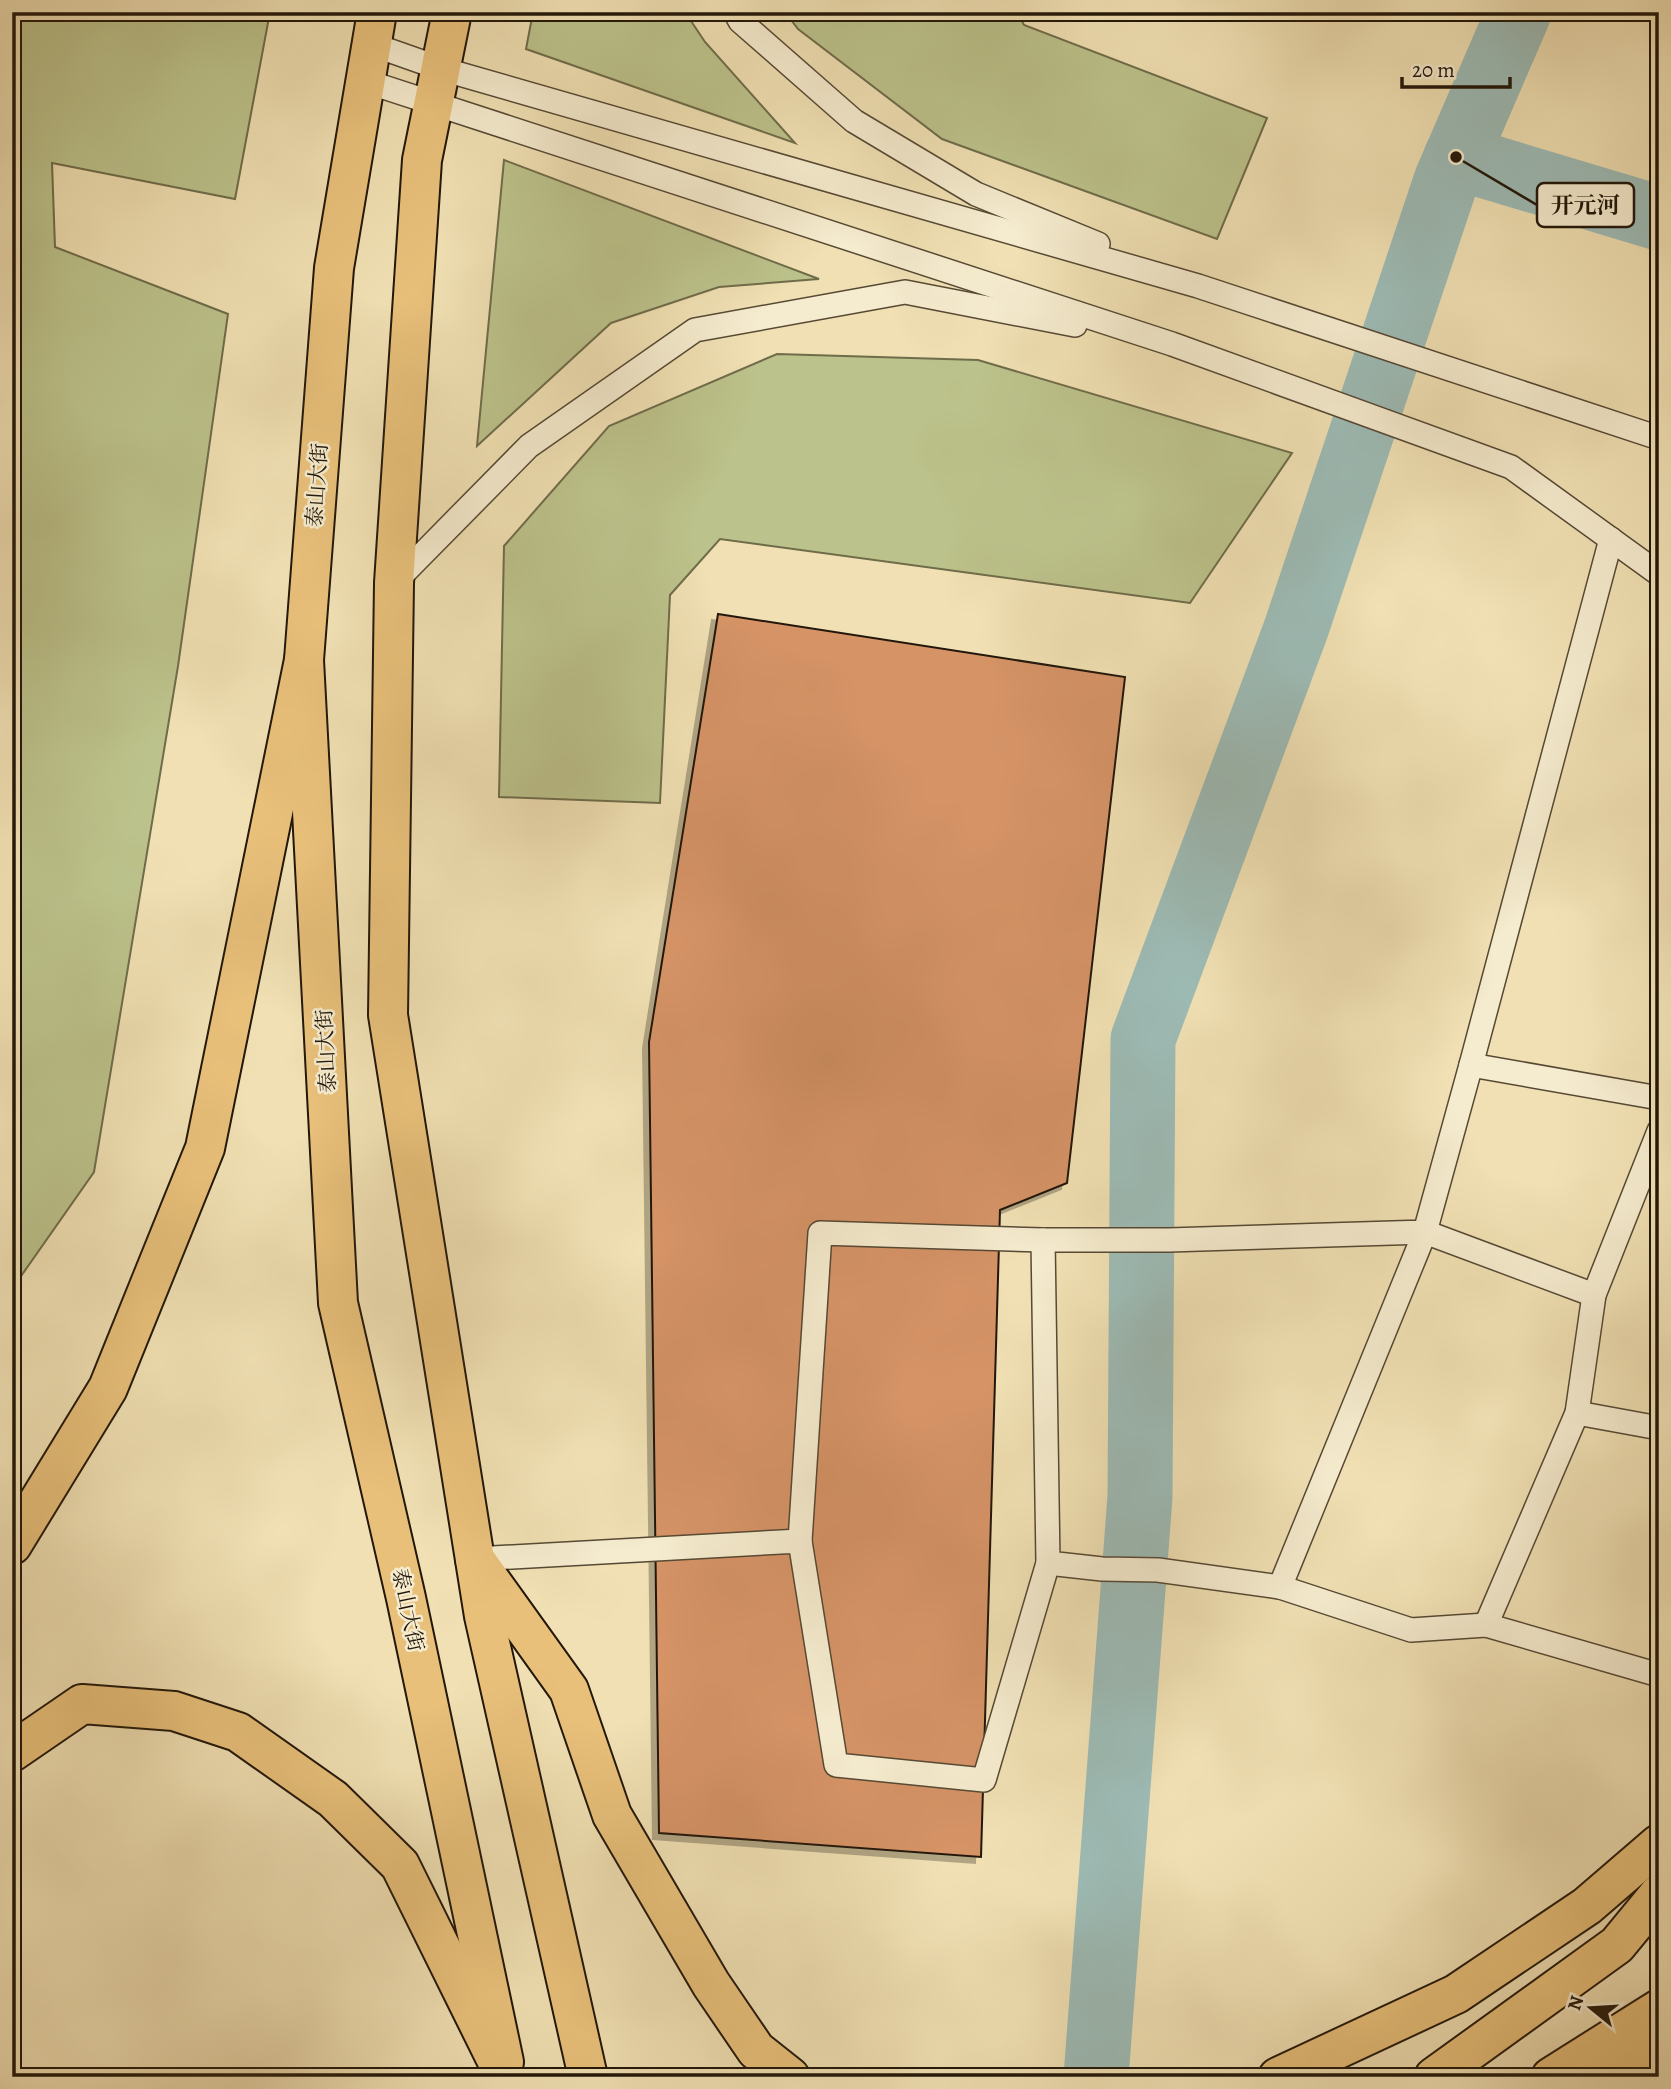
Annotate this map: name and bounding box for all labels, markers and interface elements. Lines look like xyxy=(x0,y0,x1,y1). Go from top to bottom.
scale bar xyxy=(1402,46,1510,90)
text: 20 m xyxy=(1412,56,1455,84)
callout: 开元河 xyxy=(1537,183,1634,227)
text: 开元河 xyxy=(1551,190,1620,221)
street label: 泰山大街 xyxy=(300,442,334,528)
street label: 泰山大街 xyxy=(310,1008,342,1094)
street label: 泰山大街 xyxy=(386,1566,430,1654)
north arrow xyxy=(1556,1974,1626,2044)
text: N xyxy=(1561,1992,1590,2014)

